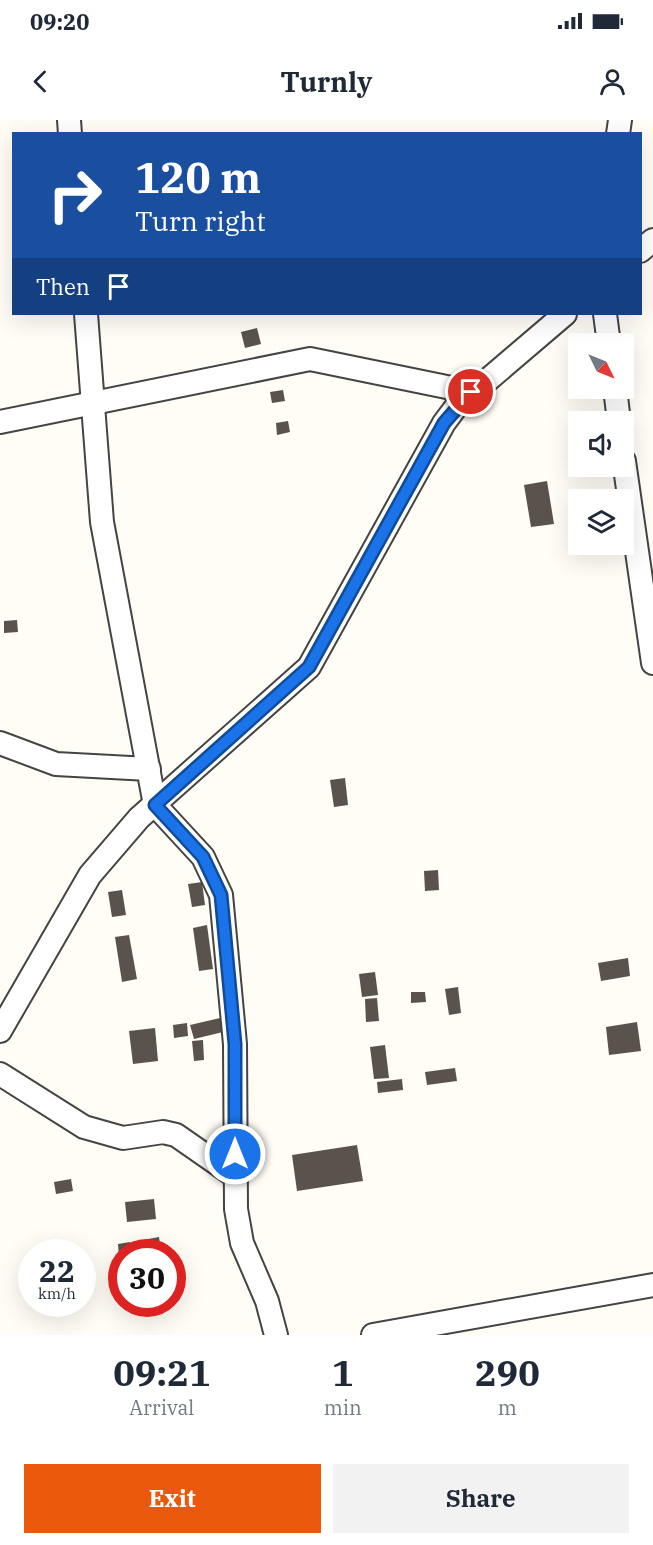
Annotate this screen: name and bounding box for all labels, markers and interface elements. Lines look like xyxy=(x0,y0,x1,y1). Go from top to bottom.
text: 09:20 xyxy=(30,7,89,36)
text: Turnly xyxy=(281,64,372,99)
icon: back xyxy=(24,65,57,98)
icon: person xyxy=(596,65,629,98)
text: 120 m xyxy=(135,150,261,205)
icon: right xyxy=(36,156,114,234)
text: Turn right xyxy=(135,203,266,238)
icon: arrive xyxy=(102,270,135,303)
text: Then xyxy=(36,272,90,301)
north arrow xyxy=(568,333,634,399)
map controls xyxy=(568,333,634,555)
pin xyxy=(445,366,496,417)
icon: arrive xyxy=(454,375,487,408)
button: sound xyxy=(568,411,634,477)
button: layers xyxy=(568,489,634,555)
position arrow xyxy=(203,1122,267,1186)
speed limit sign: 30 xyxy=(108,1239,186,1317)
text: 22 xyxy=(39,1251,75,1290)
text: km/h xyxy=(38,1284,76,1303)
text: 09:21 xyxy=(113,1349,210,1396)
text: 1 xyxy=(332,1349,354,1396)
text: 290 xyxy=(475,1349,540,1396)
text: Arrival xyxy=(129,1394,194,1421)
text: min xyxy=(324,1394,362,1421)
text: m xyxy=(498,1394,517,1421)
button: Exit xyxy=(24,1464,321,1533)
button: Share xyxy=(333,1464,629,1533)

